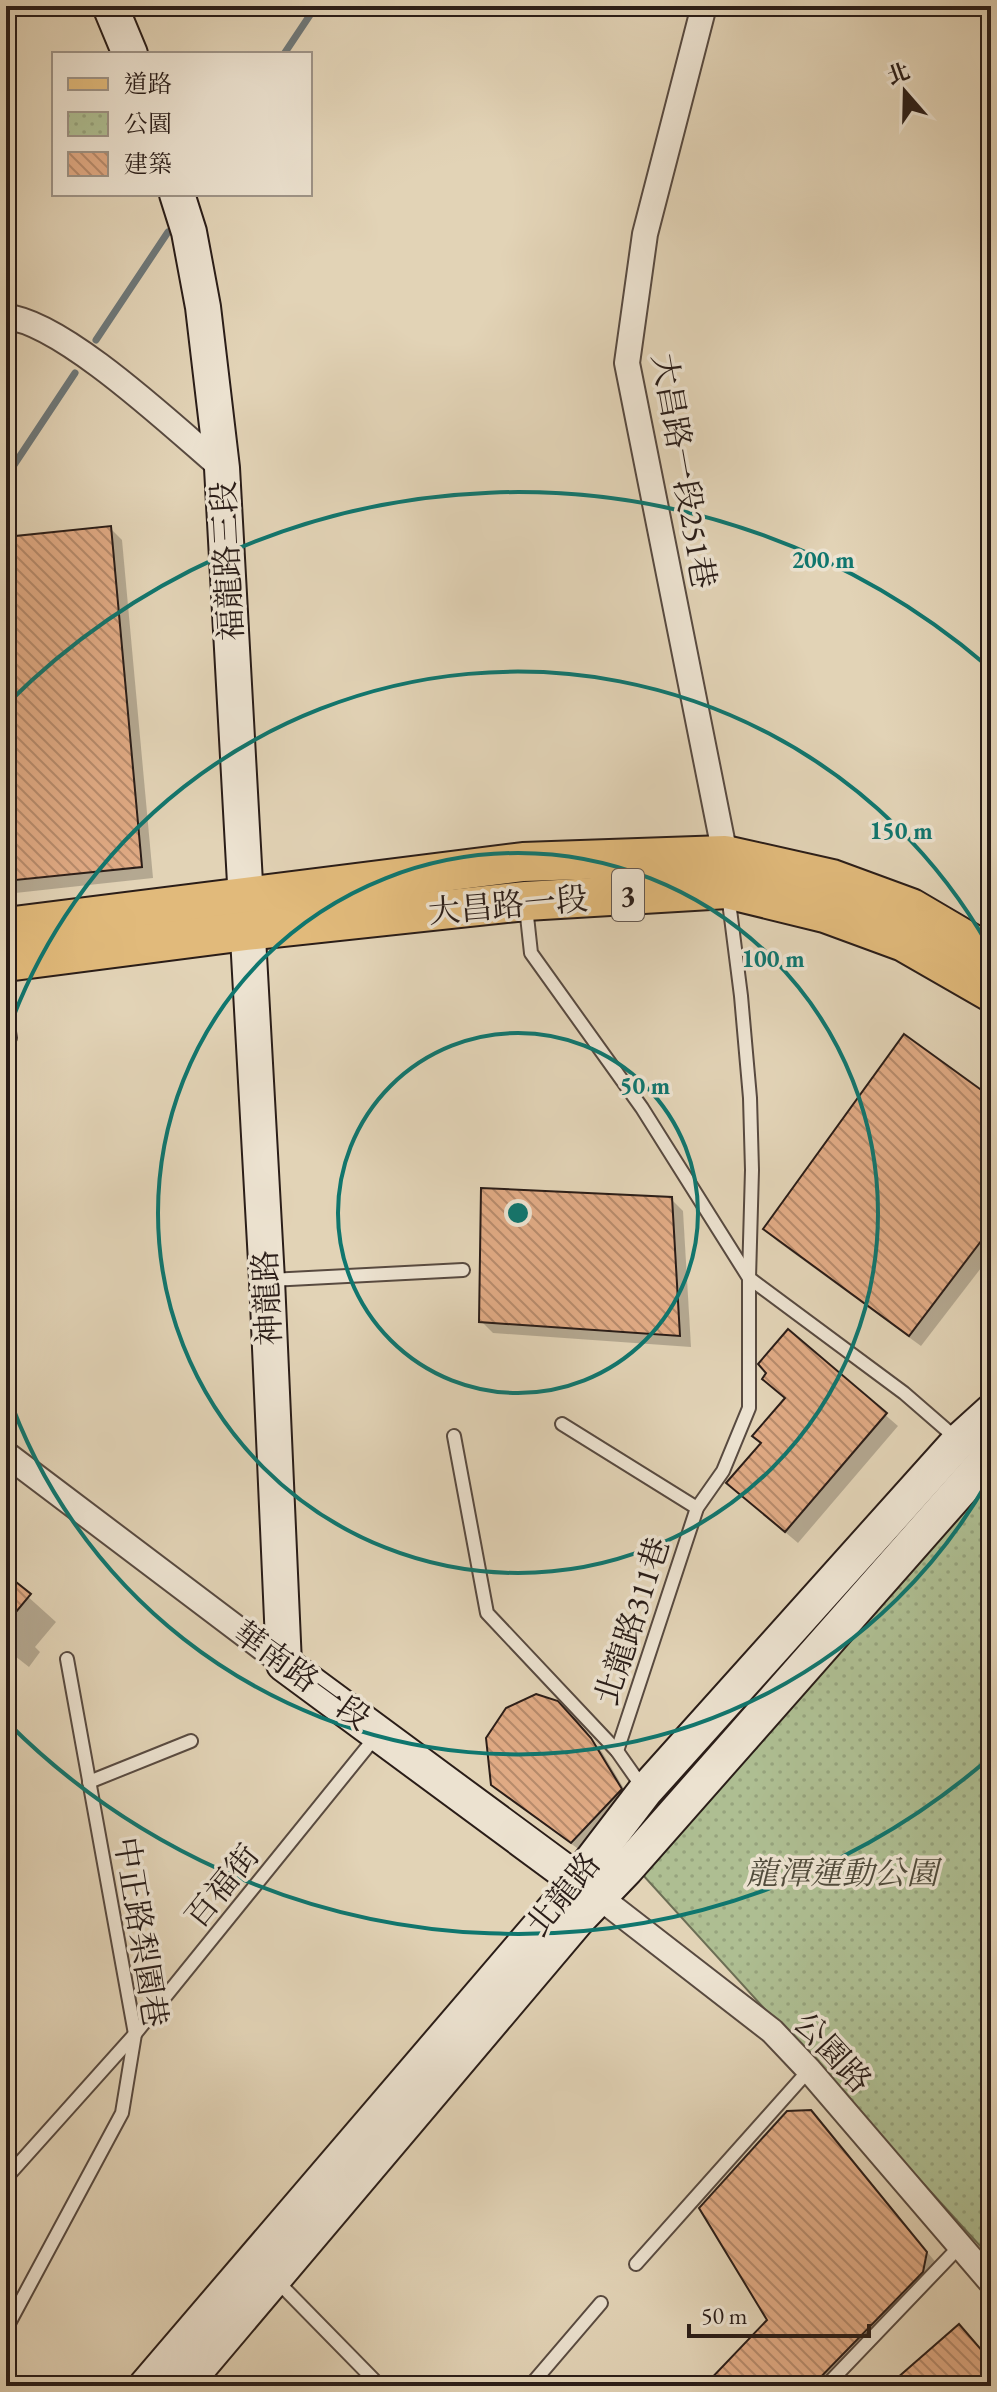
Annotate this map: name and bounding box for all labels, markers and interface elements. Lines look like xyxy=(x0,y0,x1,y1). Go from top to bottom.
legend xyxy=(52,52,312,196)
north arrow xyxy=(865,52,945,132)
text: 北 xyxy=(883,56,914,91)
text: 道路 xyxy=(124,68,172,99)
text: 公園 xyxy=(124,108,172,139)
text: 建築 xyxy=(124,148,172,179)
street label: 大昌路一段251巷 xyxy=(643,350,725,592)
street label: 福龍路三段 xyxy=(202,480,252,642)
text: 200 m xyxy=(791,544,855,575)
text: 150 m xyxy=(869,815,933,846)
road number: 3 xyxy=(612,869,644,921)
street label: 大昌路一段 xyxy=(426,877,590,933)
text: 100 m xyxy=(741,943,805,974)
text: 50 m xyxy=(620,1070,670,1101)
centre of rings xyxy=(504,1199,532,1227)
street label: 神龍路 xyxy=(244,1249,290,1347)
street label: 北龍路311巷 xyxy=(585,1532,679,1710)
street label: 華南路一段 xyxy=(225,1611,379,1739)
street label: 中正路梨園巷 xyxy=(105,1834,177,2030)
street label: 百福街 xyxy=(175,1835,269,1937)
street label: 北龍路 xyxy=(516,1843,610,1945)
park label: 龍潭運動公園 xyxy=(746,1852,943,1894)
street label: 公園路 xyxy=(785,2003,881,2101)
scale bar xyxy=(689,2288,869,2338)
text: 50 m xyxy=(701,2300,748,2331)

